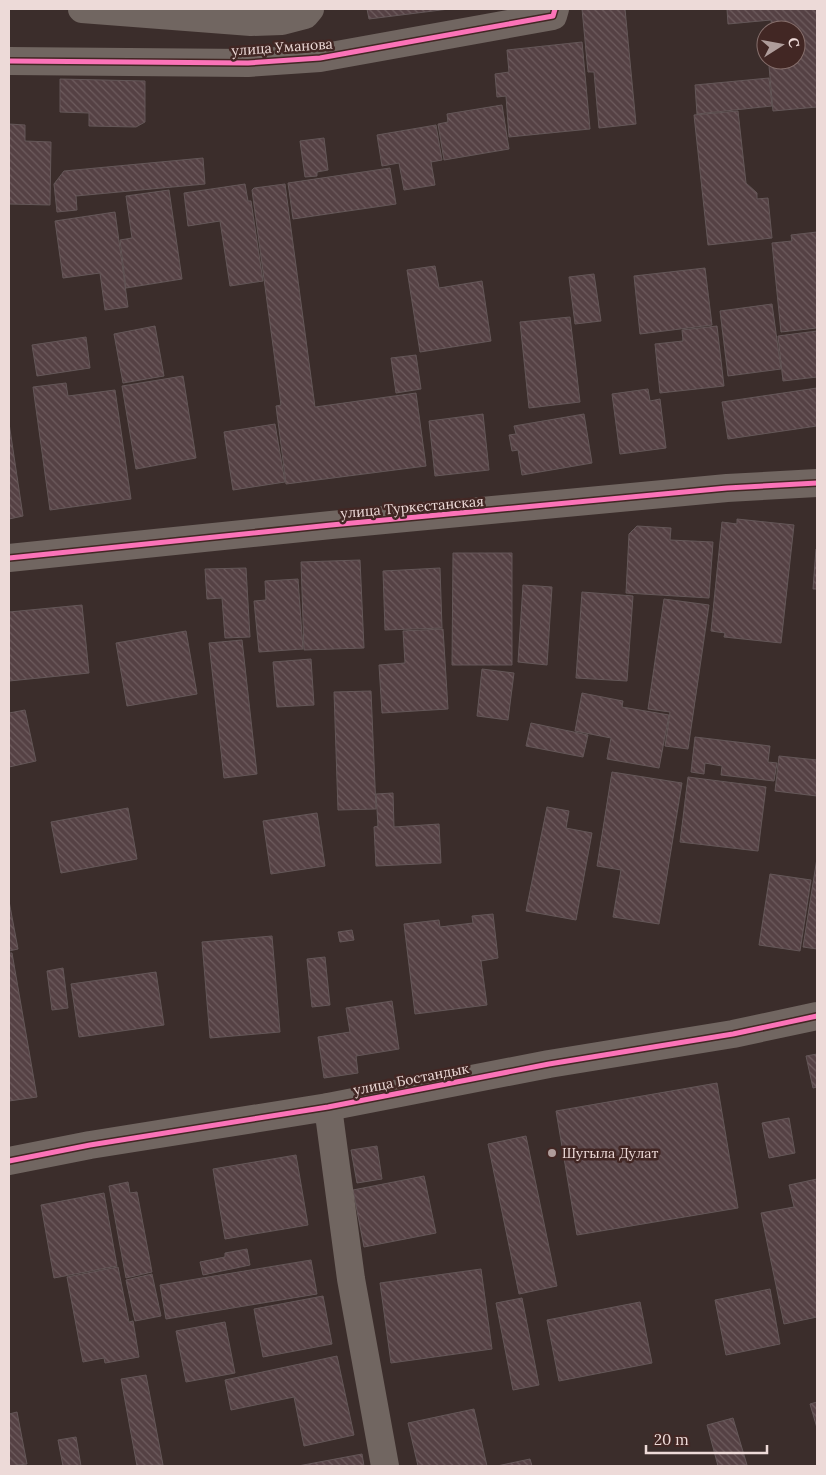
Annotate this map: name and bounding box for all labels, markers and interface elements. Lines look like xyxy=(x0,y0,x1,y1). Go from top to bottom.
north arrow xyxy=(756,20,806,70)
street label: улица Уманова xyxy=(231,34,333,60)
text: С xyxy=(784,36,804,49)
street label: улица Туркестанская xyxy=(340,492,484,522)
street label: улица Бостандык xyxy=(352,1059,471,1099)
place label: Шугыла Дулат xyxy=(562,1144,659,1162)
marker: Шугыла Дулат xyxy=(546,1147,558,1159)
scale bar xyxy=(646,1422,767,1454)
text: 20 m xyxy=(654,1430,689,1449)

